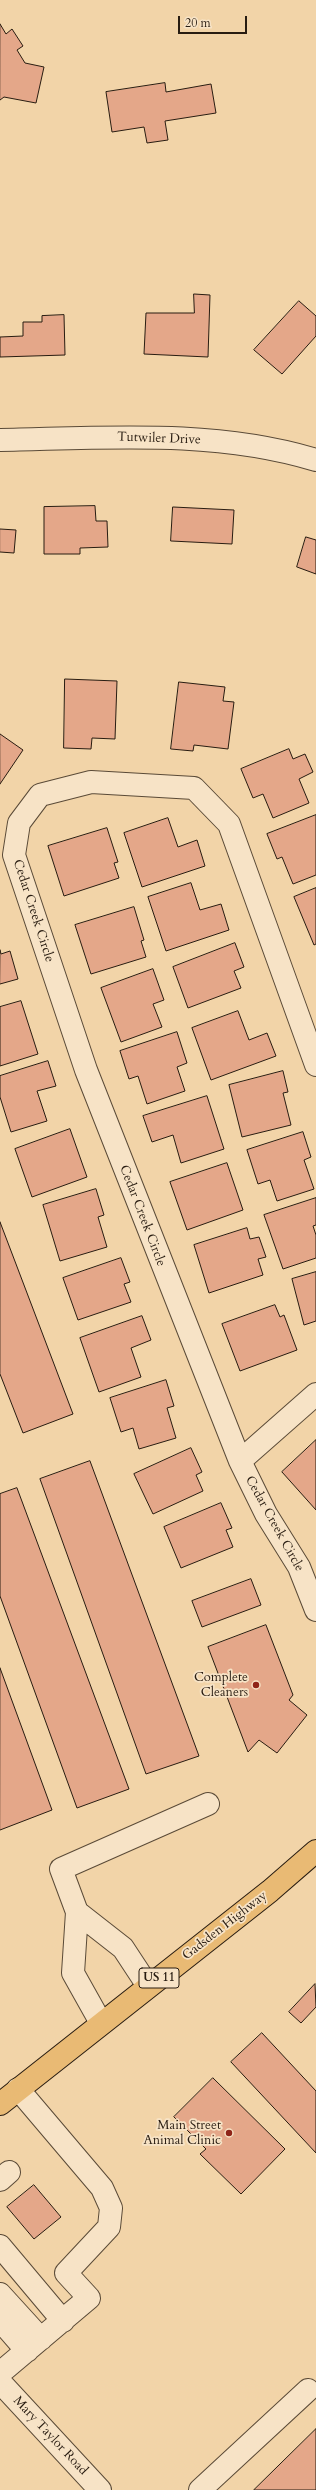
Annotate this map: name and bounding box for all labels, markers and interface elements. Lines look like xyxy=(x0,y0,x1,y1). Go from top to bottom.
scale bar xyxy=(180,8,249,34)
text: 20 m xyxy=(185,15,211,31)
street label: Tutwiler Drive xyxy=(117,430,201,448)
street label: Cedar Creek Circle xyxy=(9,858,57,964)
street label: Cedar Creek Circle xyxy=(116,1163,168,1269)
street label: Cedar Creek Circle xyxy=(241,1473,307,1575)
place label: Complete Cleaners xyxy=(194,1670,248,1701)
marker: Complete Cleaners xyxy=(251,1680,261,1690)
street label: Gadsden Highway xyxy=(180,1888,270,1964)
road number: US 11 xyxy=(139,1968,179,1988)
place label: Main Street Animal Clinic xyxy=(143,2118,221,2149)
marker: Main Street Animal Clinic xyxy=(224,2128,234,2138)
street label: Mary Taylor Road xyxy=(9,2393,91,2479)

